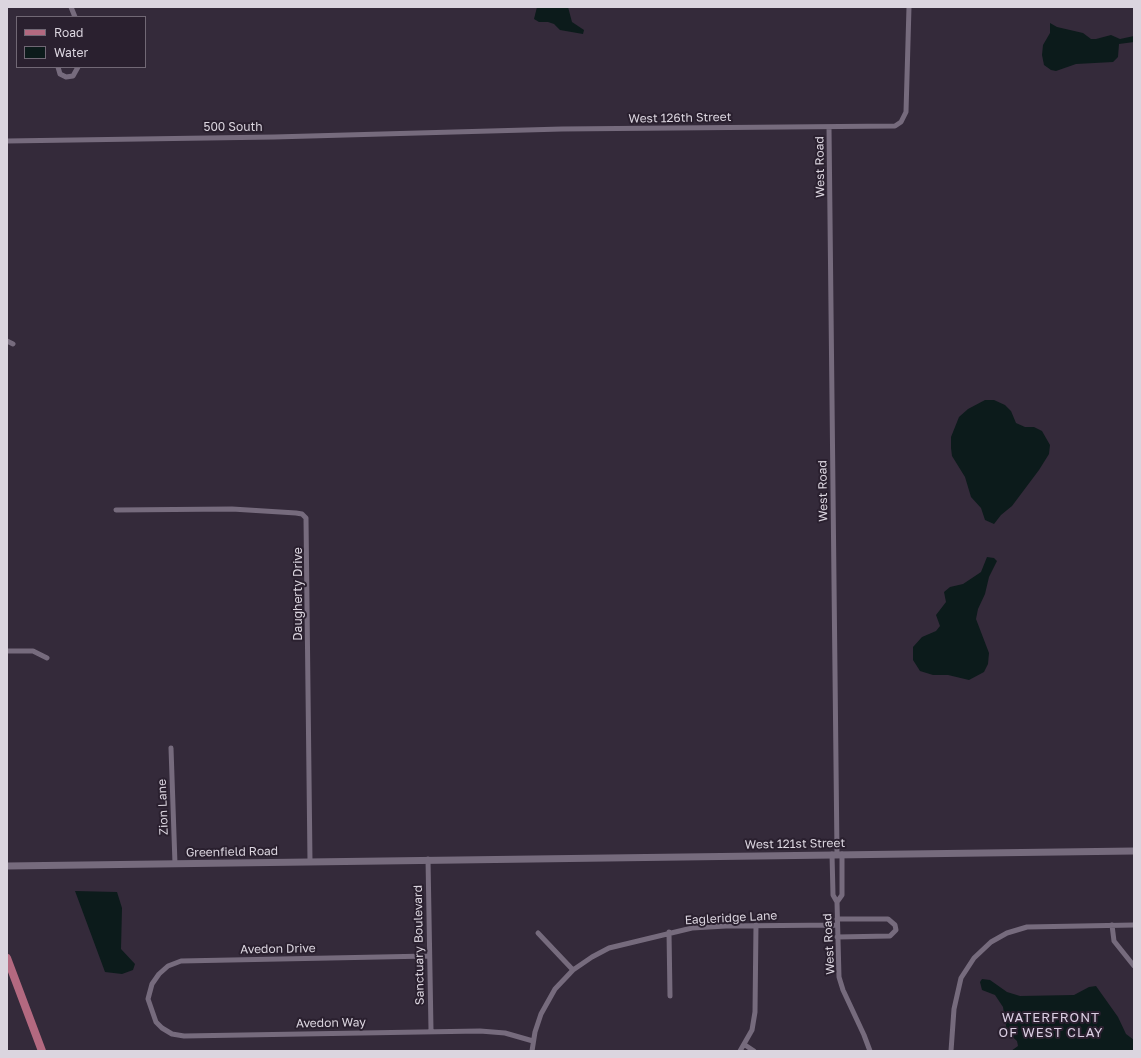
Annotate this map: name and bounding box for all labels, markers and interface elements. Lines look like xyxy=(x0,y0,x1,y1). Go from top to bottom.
legend xyxy=(16,16,146,68)
text: Road xyxy=(54,25,83,40)
text: Water xyxy=(54,45,88,60)
street label: West 126th Street xyxy=(628,110,732,126)
street label: 500 South xyxy=(203,120,263,134)
street label: West Road xyxy=(812,136,828,198)
street label: West Road xyxy=(815,460,831,522)
street label: Daugherty Drive xyxy=(291,547,305,641)
street label: Zion Lane xyxy=(155,779,171,835)
street label: West 121st Street xyxy=(745,836,845,852)
street label: Greenfield Road xyxy=(186,844,278,860)
street label: Sanctuary Boulevard xyxy=(411,885,427,1005)
street label: Eagleridge Lane xyxy=(684,908,778,928)
street label: West Road xyxy=(820,913,838,975)
street label: Avedon Drive xyxy=(240,941,316,957)
district label: WATERFRONT OF WEST CLAY xyxy=(999,1010,1103,1041)
street label: Avedon Way xyxy=(296,1015,366,1031)

